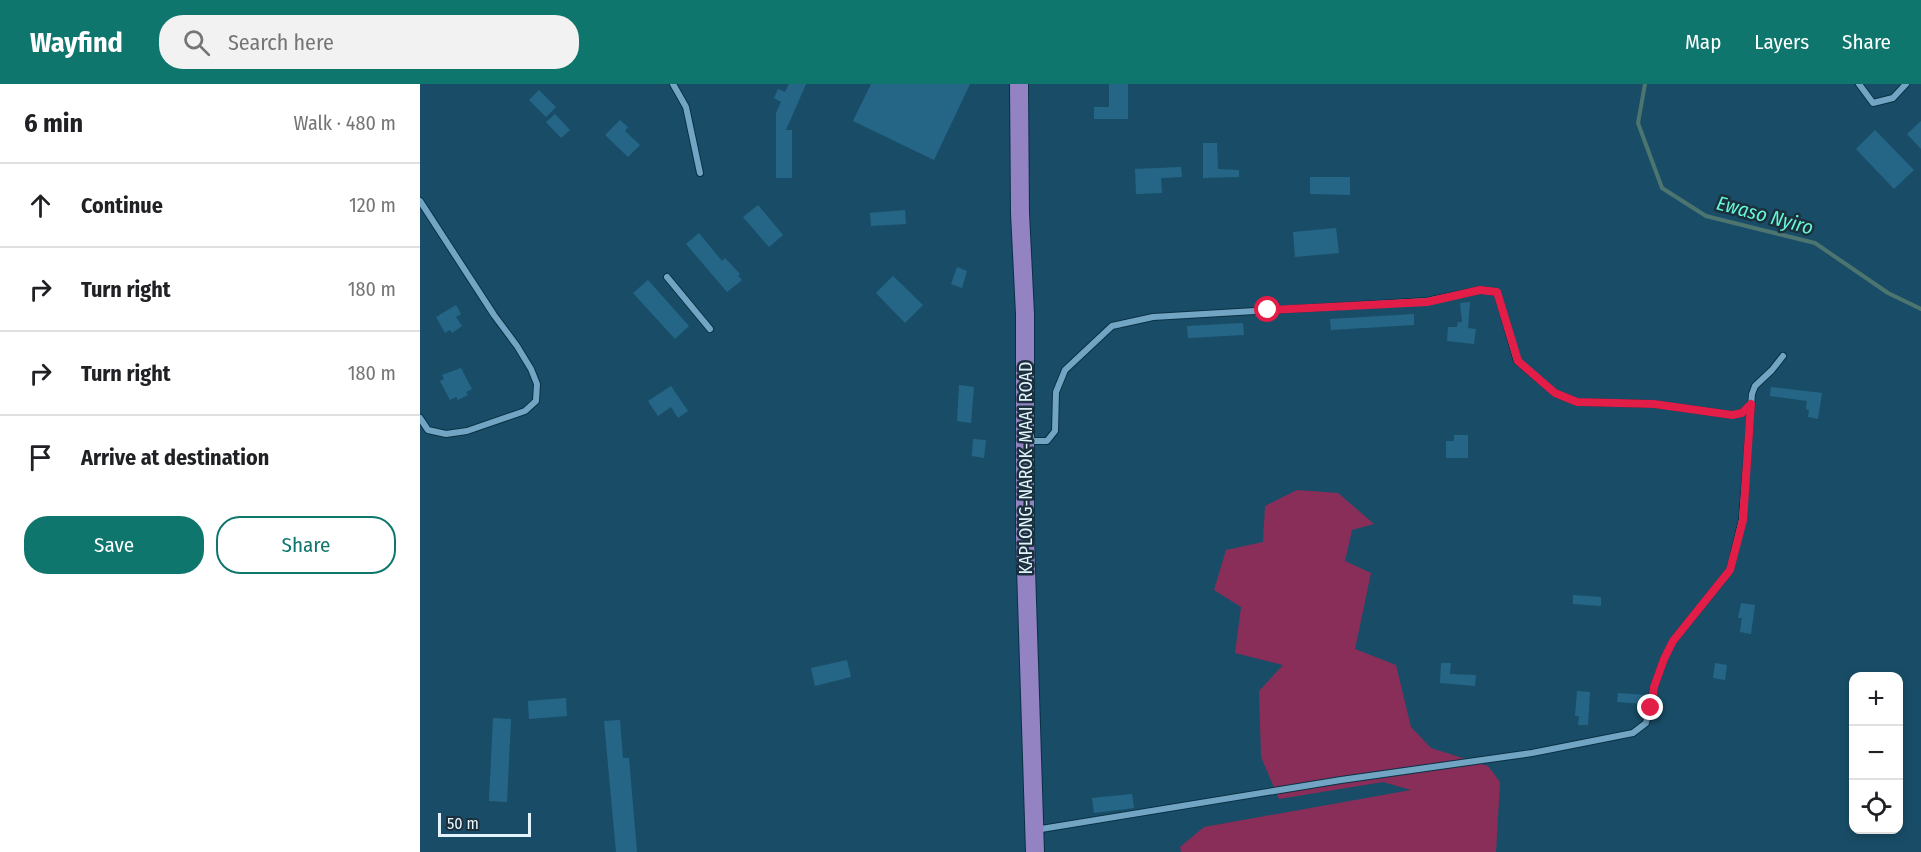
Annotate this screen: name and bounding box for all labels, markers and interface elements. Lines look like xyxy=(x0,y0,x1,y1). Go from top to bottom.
search box xyxy=(159,15,579,69)
text: Wayfind xyxy=(30,26,123,59)
icon: search xyxy=(180,26,213,59)
text: Search here xyxy=(228,29,334,56)
text: Map xyxy=(1685,29,1721,55)
text: Layers xyxy=(1754,29,1809,55)
text: Share xyxy=(1842,29,1891,55)
text: 6 min xyxy=(24,108,83,139)
text: Walk · 480 m xyxy=(294,111,396,135)
icon: ahead xyxy=(24,189,57,222)
water label: Ewaso Nyiro xyxy=(1714,191,1816,239)
text: Continue xyxy=(81,192,163,219)
text: 120 m xyxy=(349,193,396,217)
icon: right xyxy=(24,273,57,306)
text: Turn right xyxy=(81,276,170,303)
text: 180 m xyxy=(348,277,396,301)
route start xyxy=(1254,296,1280,322)
icon: right xyxy=(24,357,57,390)
text: Turn right xyxy=(81,360,170,387)
text: 180 m xyxy=(348,361,396,385)
street label: KAPLONG-NAROK-MAAI ROAD xyxy=(1015,361,1037,575)
icon: arrive xyxy=(24,441,57,474)
text: Arrive at destination xyxy=(81,444,269,471)
button: Save xyxy=(24,516,204,574)
button: Share xyxy=(216,516,396,574)
map controls xyxy=(1849,672,1903,834)
button: + xyxy=(1849,672,1903,726)
route end xyxy=(1637,694,1663,720)
button: − xyxy=(1849,726,1903,780)
button: locate xyxy=(1849,780,1903,834)
scale bar xyxy=(438,810,531,838)
text: 50 m xyxy=(447,814,479,833)

